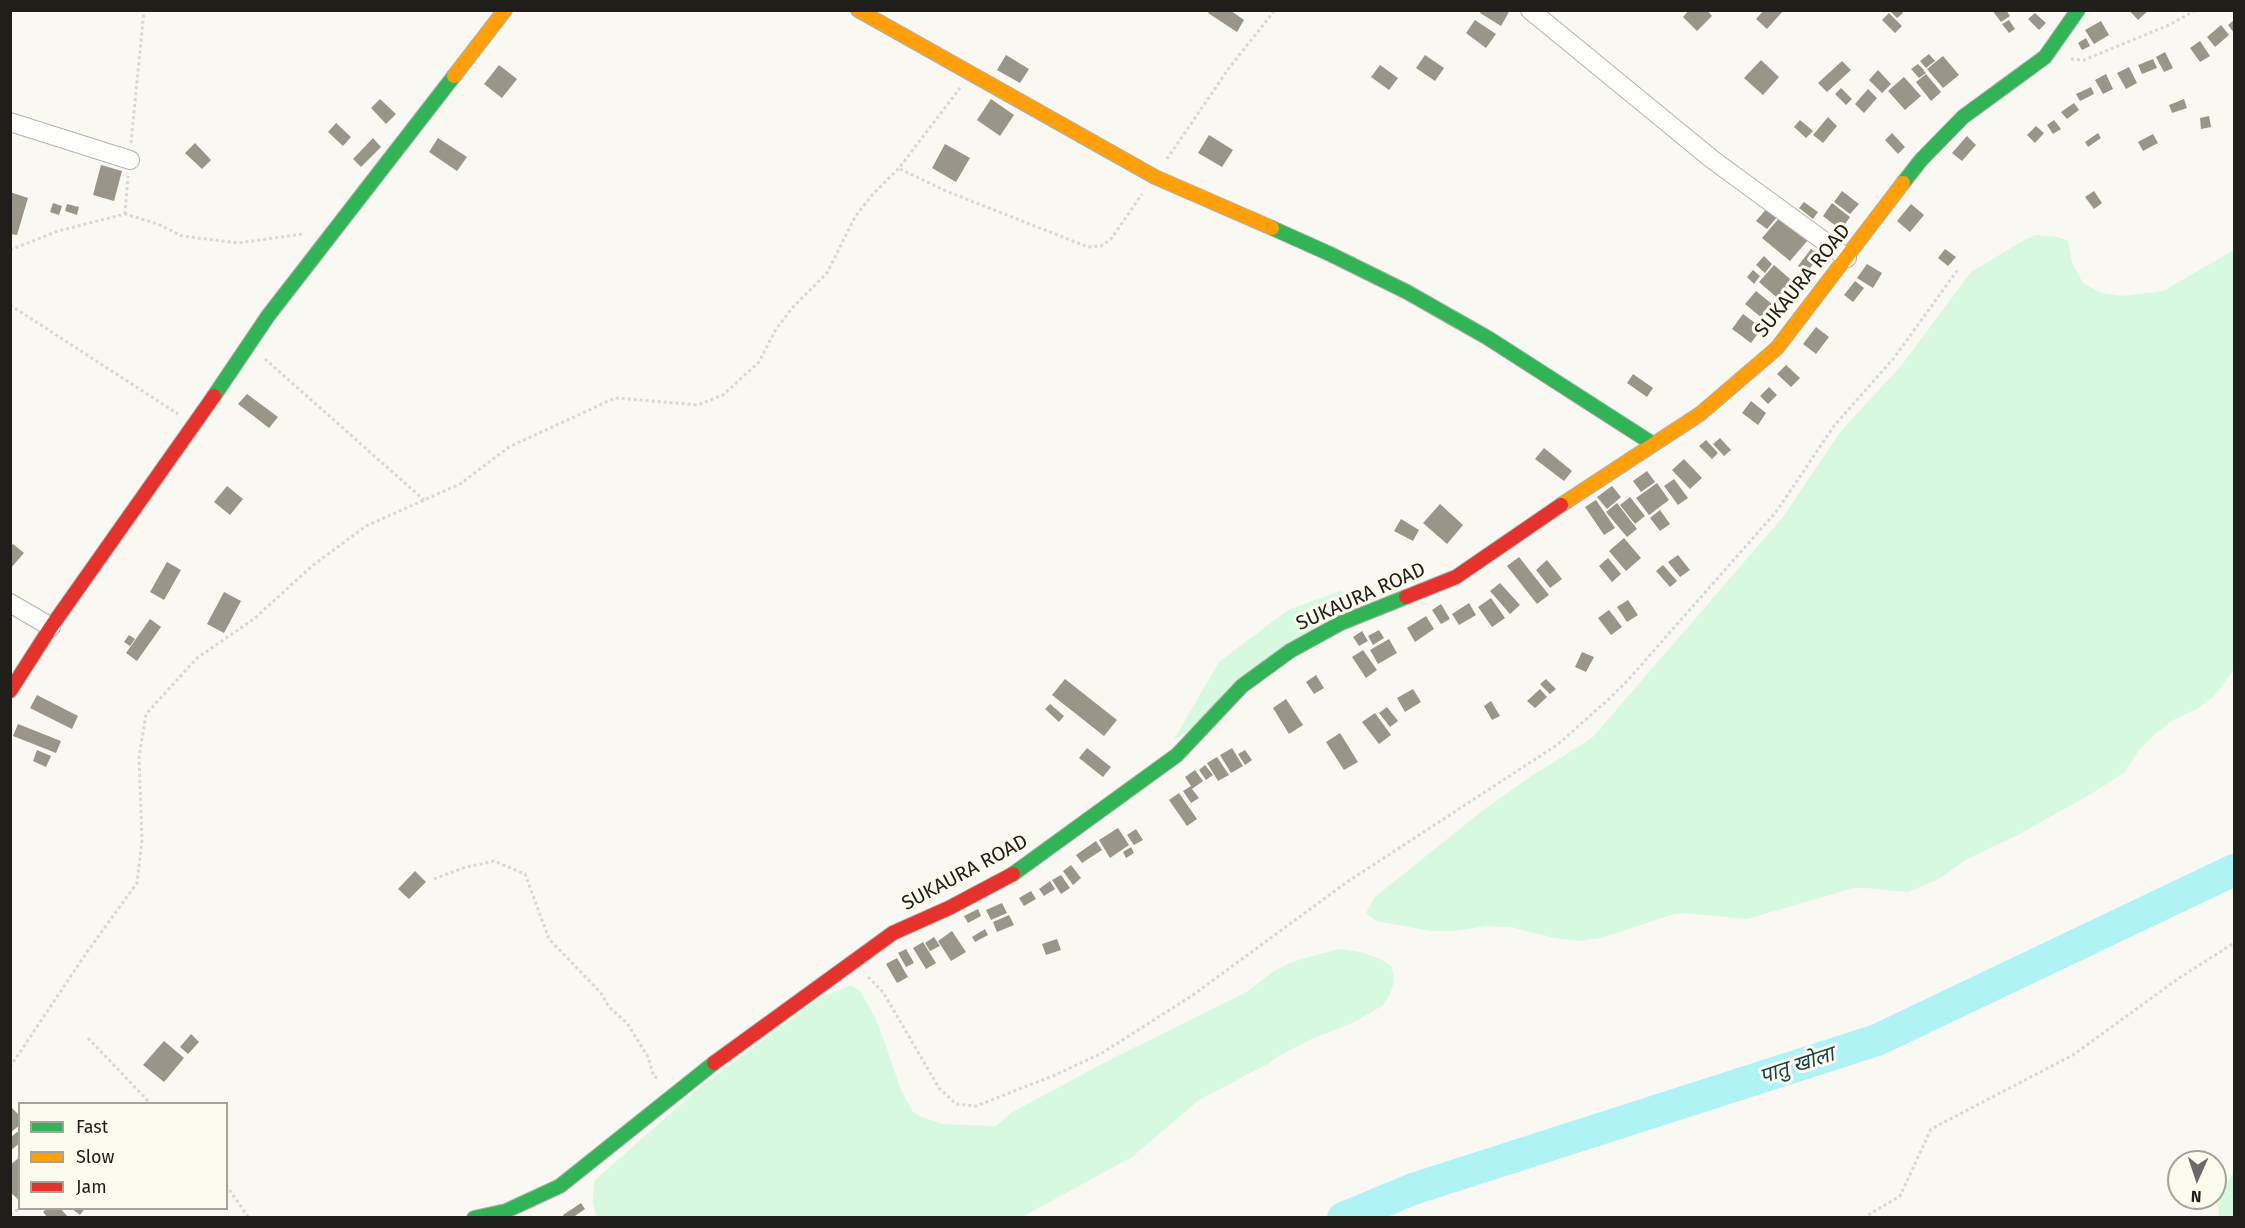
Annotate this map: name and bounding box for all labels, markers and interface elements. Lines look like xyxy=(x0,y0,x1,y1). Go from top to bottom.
street label: SUKAURA ROAD xyxy=(1750,219,1856,343)
street label: SUKAURA ROAD xyxy=(1293,558,1429,636)
street label: SUKAURA ROAD xyxy=(898,830,1032,916)
water label: पातु खोला xyxy=(1756,1042,1838,1090)
legend xyxy=(18,1102,228,1210)
text: Fast xyxy=(76,1116,108,1138)
text: Slow xyxy=(76,1146,114,1168)
north arrow xyxy=(2167,1150,2227,1210)
text: Jam xyxy=(76,1176,107,1198)
text: N xyxy=(2190,1187,2202,1206)

